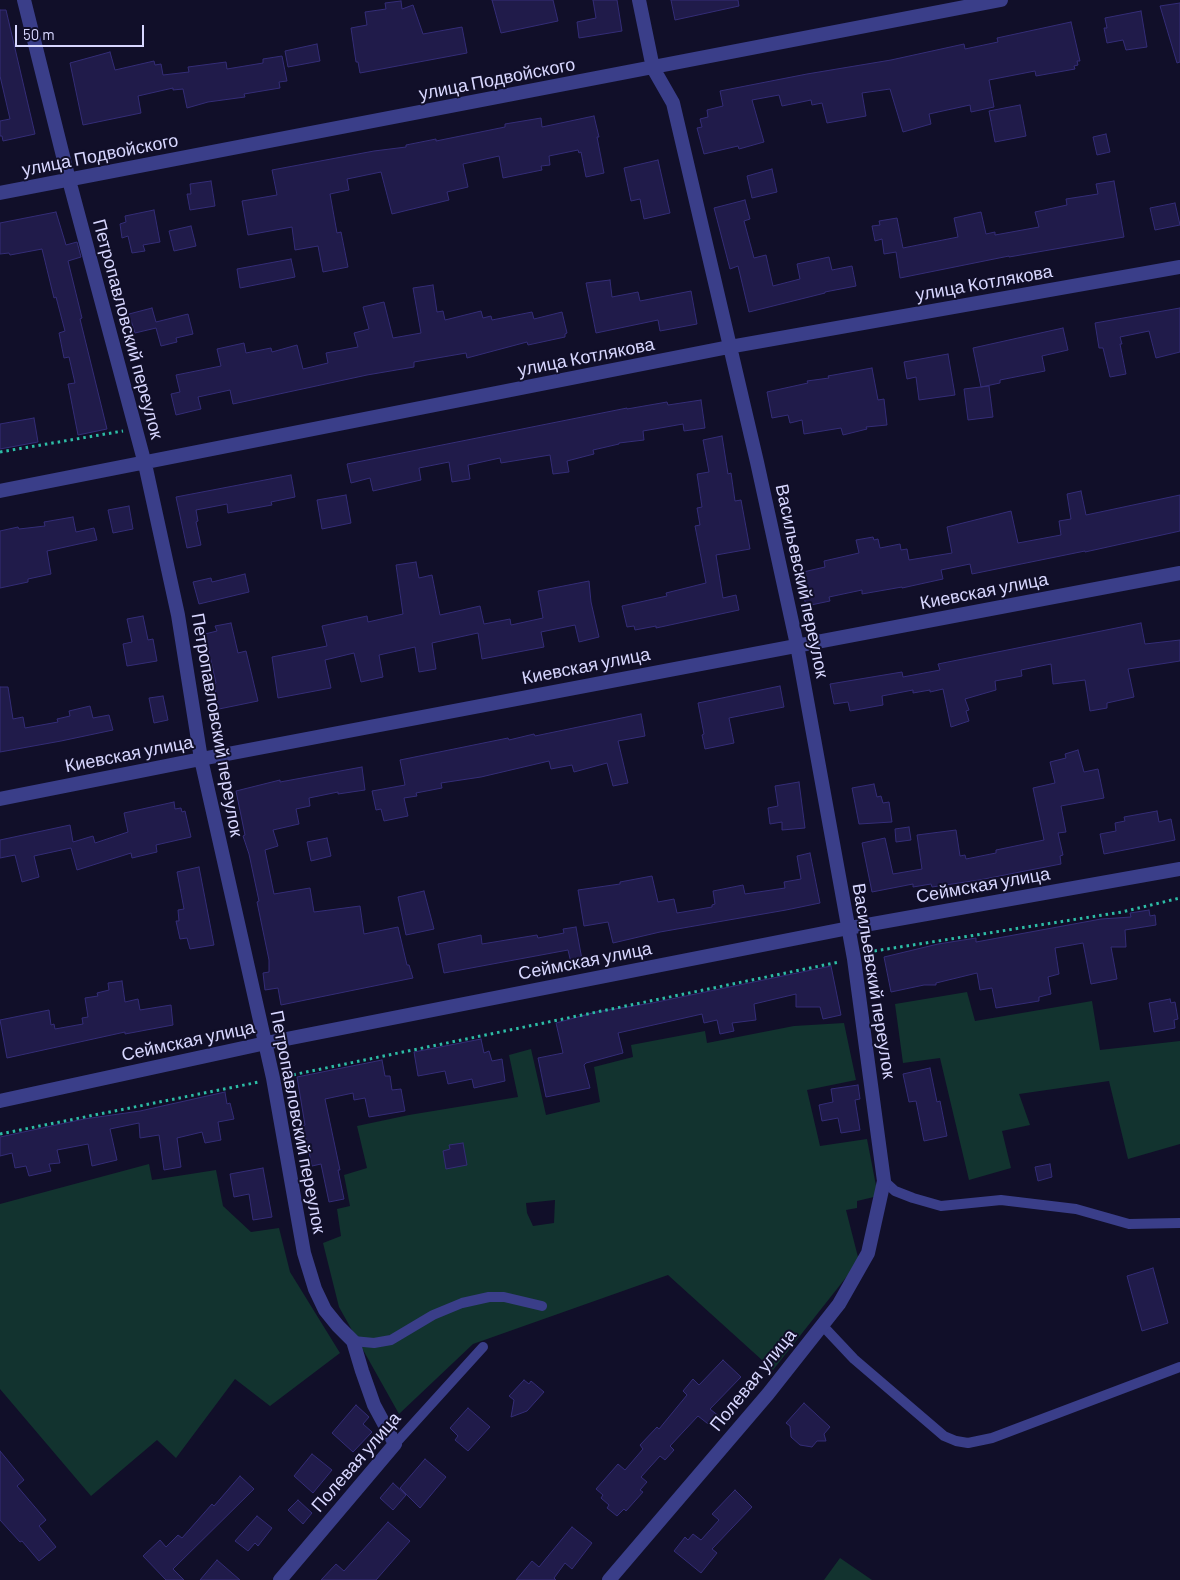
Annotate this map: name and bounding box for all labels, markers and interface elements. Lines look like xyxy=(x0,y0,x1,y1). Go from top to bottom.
scale bar xyxy=(18,15,146,47)
text: 50 m xyxy=(23,25,55,43)
street label: улица Подвойского xyxy=(417,53,577,105)
street label: улица Подвойского xyxy=(20,129,180,181)
street label: Петропавловский переулок xyxy=(88,217,168,441)
street label: улица Котлякова xyxy=(914,260,1054,306)
street label: улица Котлякова xyxy=(516,333,656,381)
street label: Васильевский переулок xyxy=(771,482,833,680)
street label: Киевская улица xyxy=(918,568,1050,614)
street label: Петропавловский переулок xyxy=(187,611,247,839)
street label: Киевская улица xyxy=(520,643,652,689)
street label: Киевская улица xyxy=(63,731,195,777)
street label: Сеймская улица xyxy=(914,863,1052,907)
street label: Васильевский переулок xyxy=(848,882,900,1080)
street label: Сеймская улица xyxy=(516,937,654,985)
street label: Петропавловский переулок xyxy=(266,1009,330,1235)
street label: Сеймская улица xyxy=(119,1016,257,1066)
street label: Полевая улица xyxy=(705,1325,801,1435)
street label: Полевая улица xyxy=(307,1408,405,1516)

